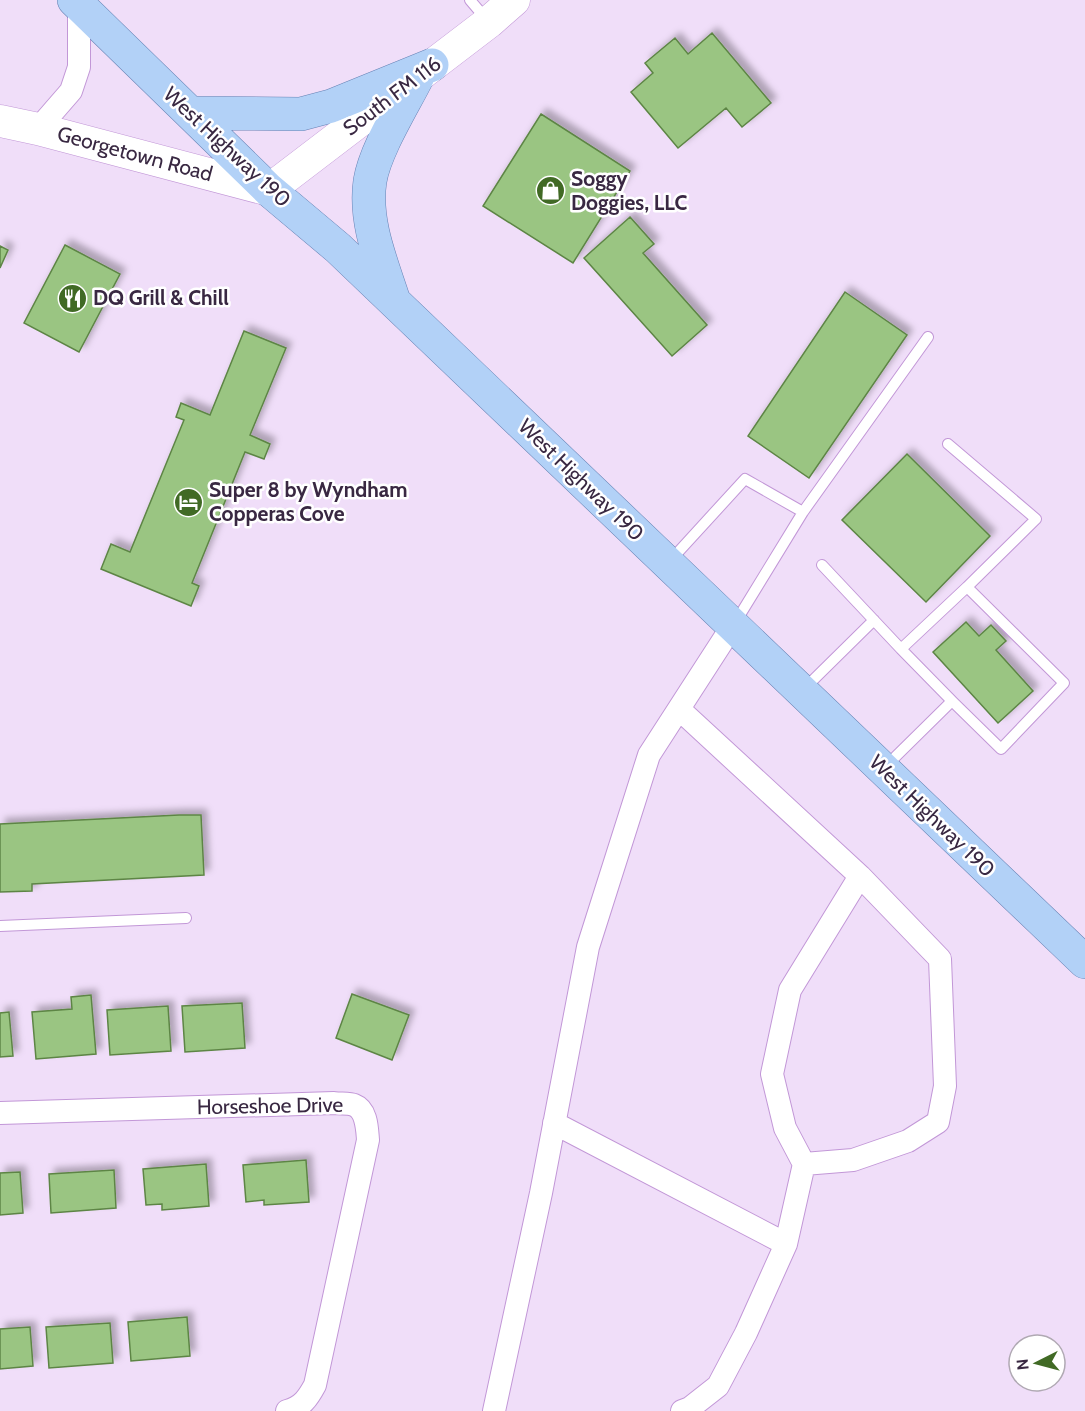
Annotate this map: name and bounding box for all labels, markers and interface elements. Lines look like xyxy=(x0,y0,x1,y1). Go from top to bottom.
street label: South FM 116 xyxy=(338,51,446,140)
street label: West Highway 190 xyxy=(159,81,296,212)
street label: Georgetown Road xyxy=(55,121,216,186)
place label: Soggy Doggies, LLC xyxy=(571,166,688,215)
shop icon: Soggy Doggies, LLC xyxy=(534,175,566,207)
restaurant icon: DQ Grill & Chill xyxy=(56,282,88,314)
place label: DQ Grill & Chill xyxy=(93,285,229,310)
street label: West Highway 190 xyxy=(513,413,649,546)
place label: Super 8 by Wyndham Copperas Cove xyxy=(209,477,408,526)
hotel icon: Super 8 by Wyndham Copperas Cove xyxy=(172,486,204,518)
street label: West Highway 190 xyxy=(864,749,1000,882)
street label: Horseshoe Drive xyxy=(197,1092,344,1119)
north arrow xyxy=(1007,1333,1067,1393)
text: N xyxy=(1013,1358,1033,1371)

